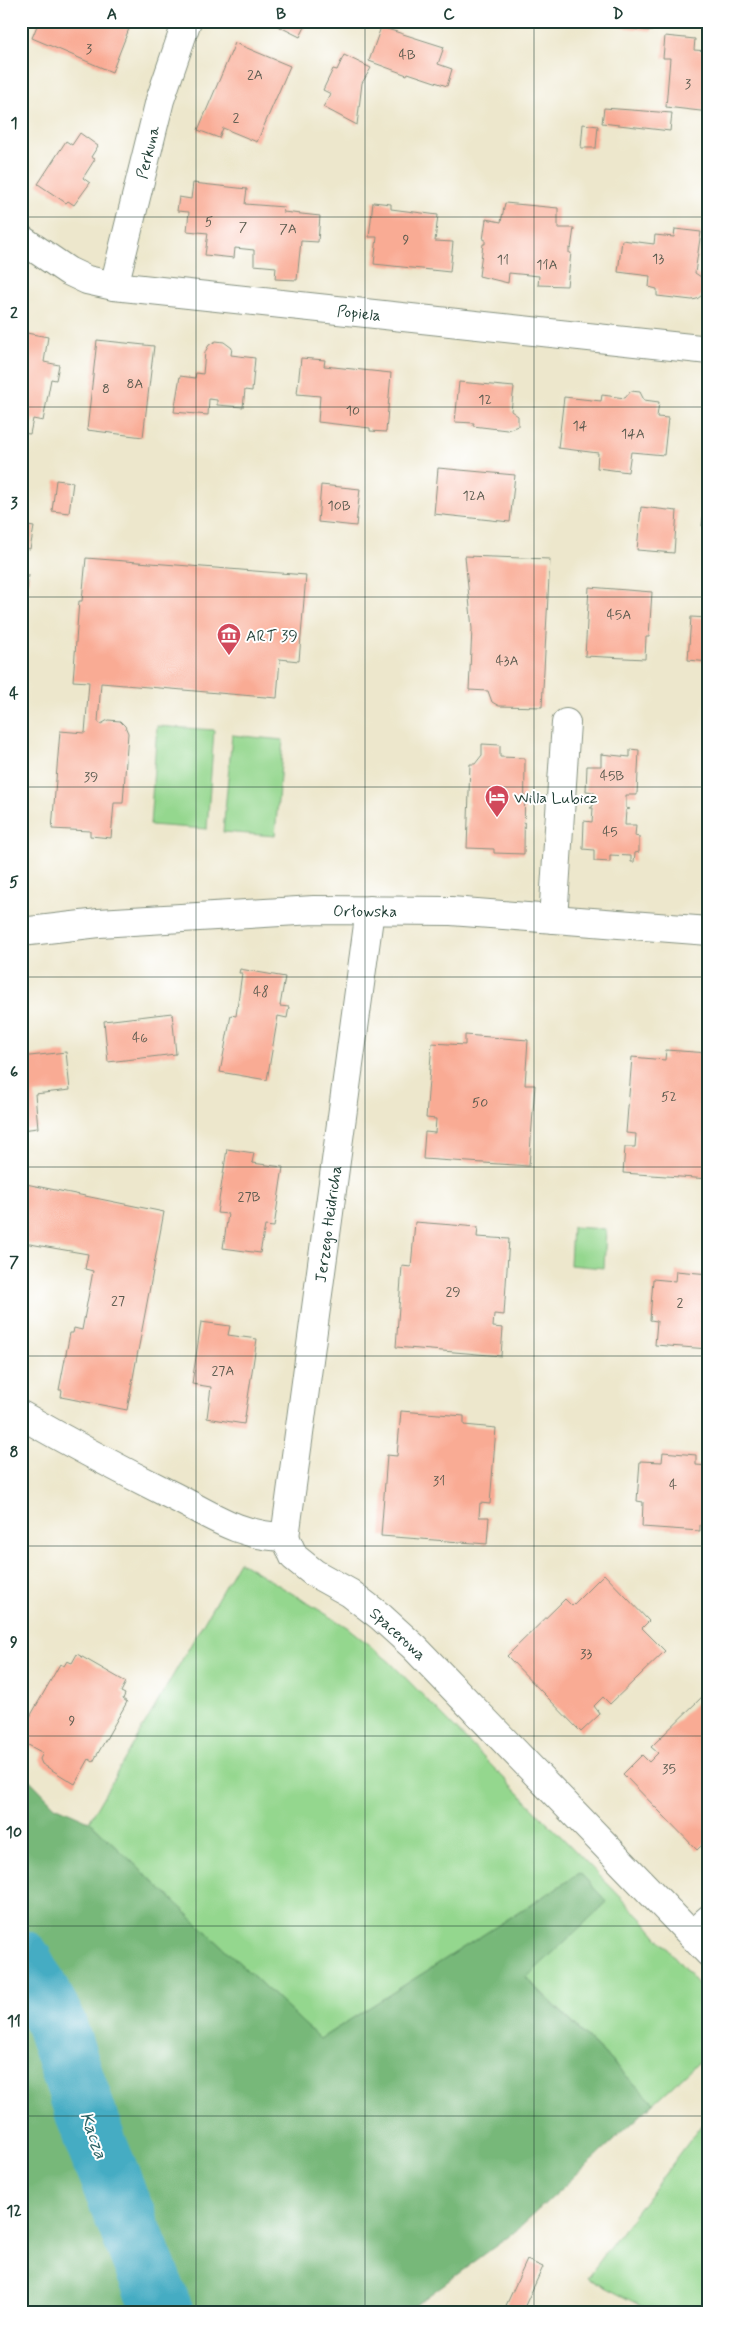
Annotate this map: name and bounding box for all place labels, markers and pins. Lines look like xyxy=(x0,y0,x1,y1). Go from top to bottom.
museum icon: ART 39 xyxy=(216,622,242,656)
place label: ART 39 xyxy=(246,626,298,647)
hotel icon: Willa Lubicz xyxy=(484,784,510,818)
place label: Willa Lubicz xyxy=(514,788,598,809)

